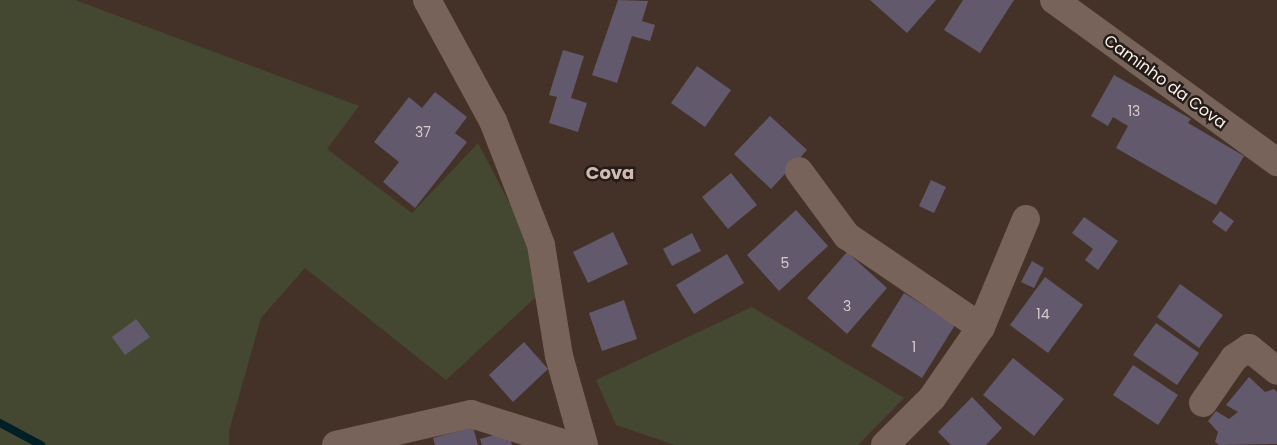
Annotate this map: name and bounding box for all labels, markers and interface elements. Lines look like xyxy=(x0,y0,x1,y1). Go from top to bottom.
street label: Caminho da Cova xyxy=(1100,31,1230,133)
house number: 13 xyxy=(1128,103,1140,119)
house number: 37 xyxy=(415,124,431,140)
district label: Cova xyxy=(586,162,634,184)
house number: 5 xyxy=(781,255,789,271)
house number: 3 xyxy=(843,298,851,314)
house number: 14 xyxy=(1036,306,1050,322)
house number: 1 xyxy=(912,339,916,355)

